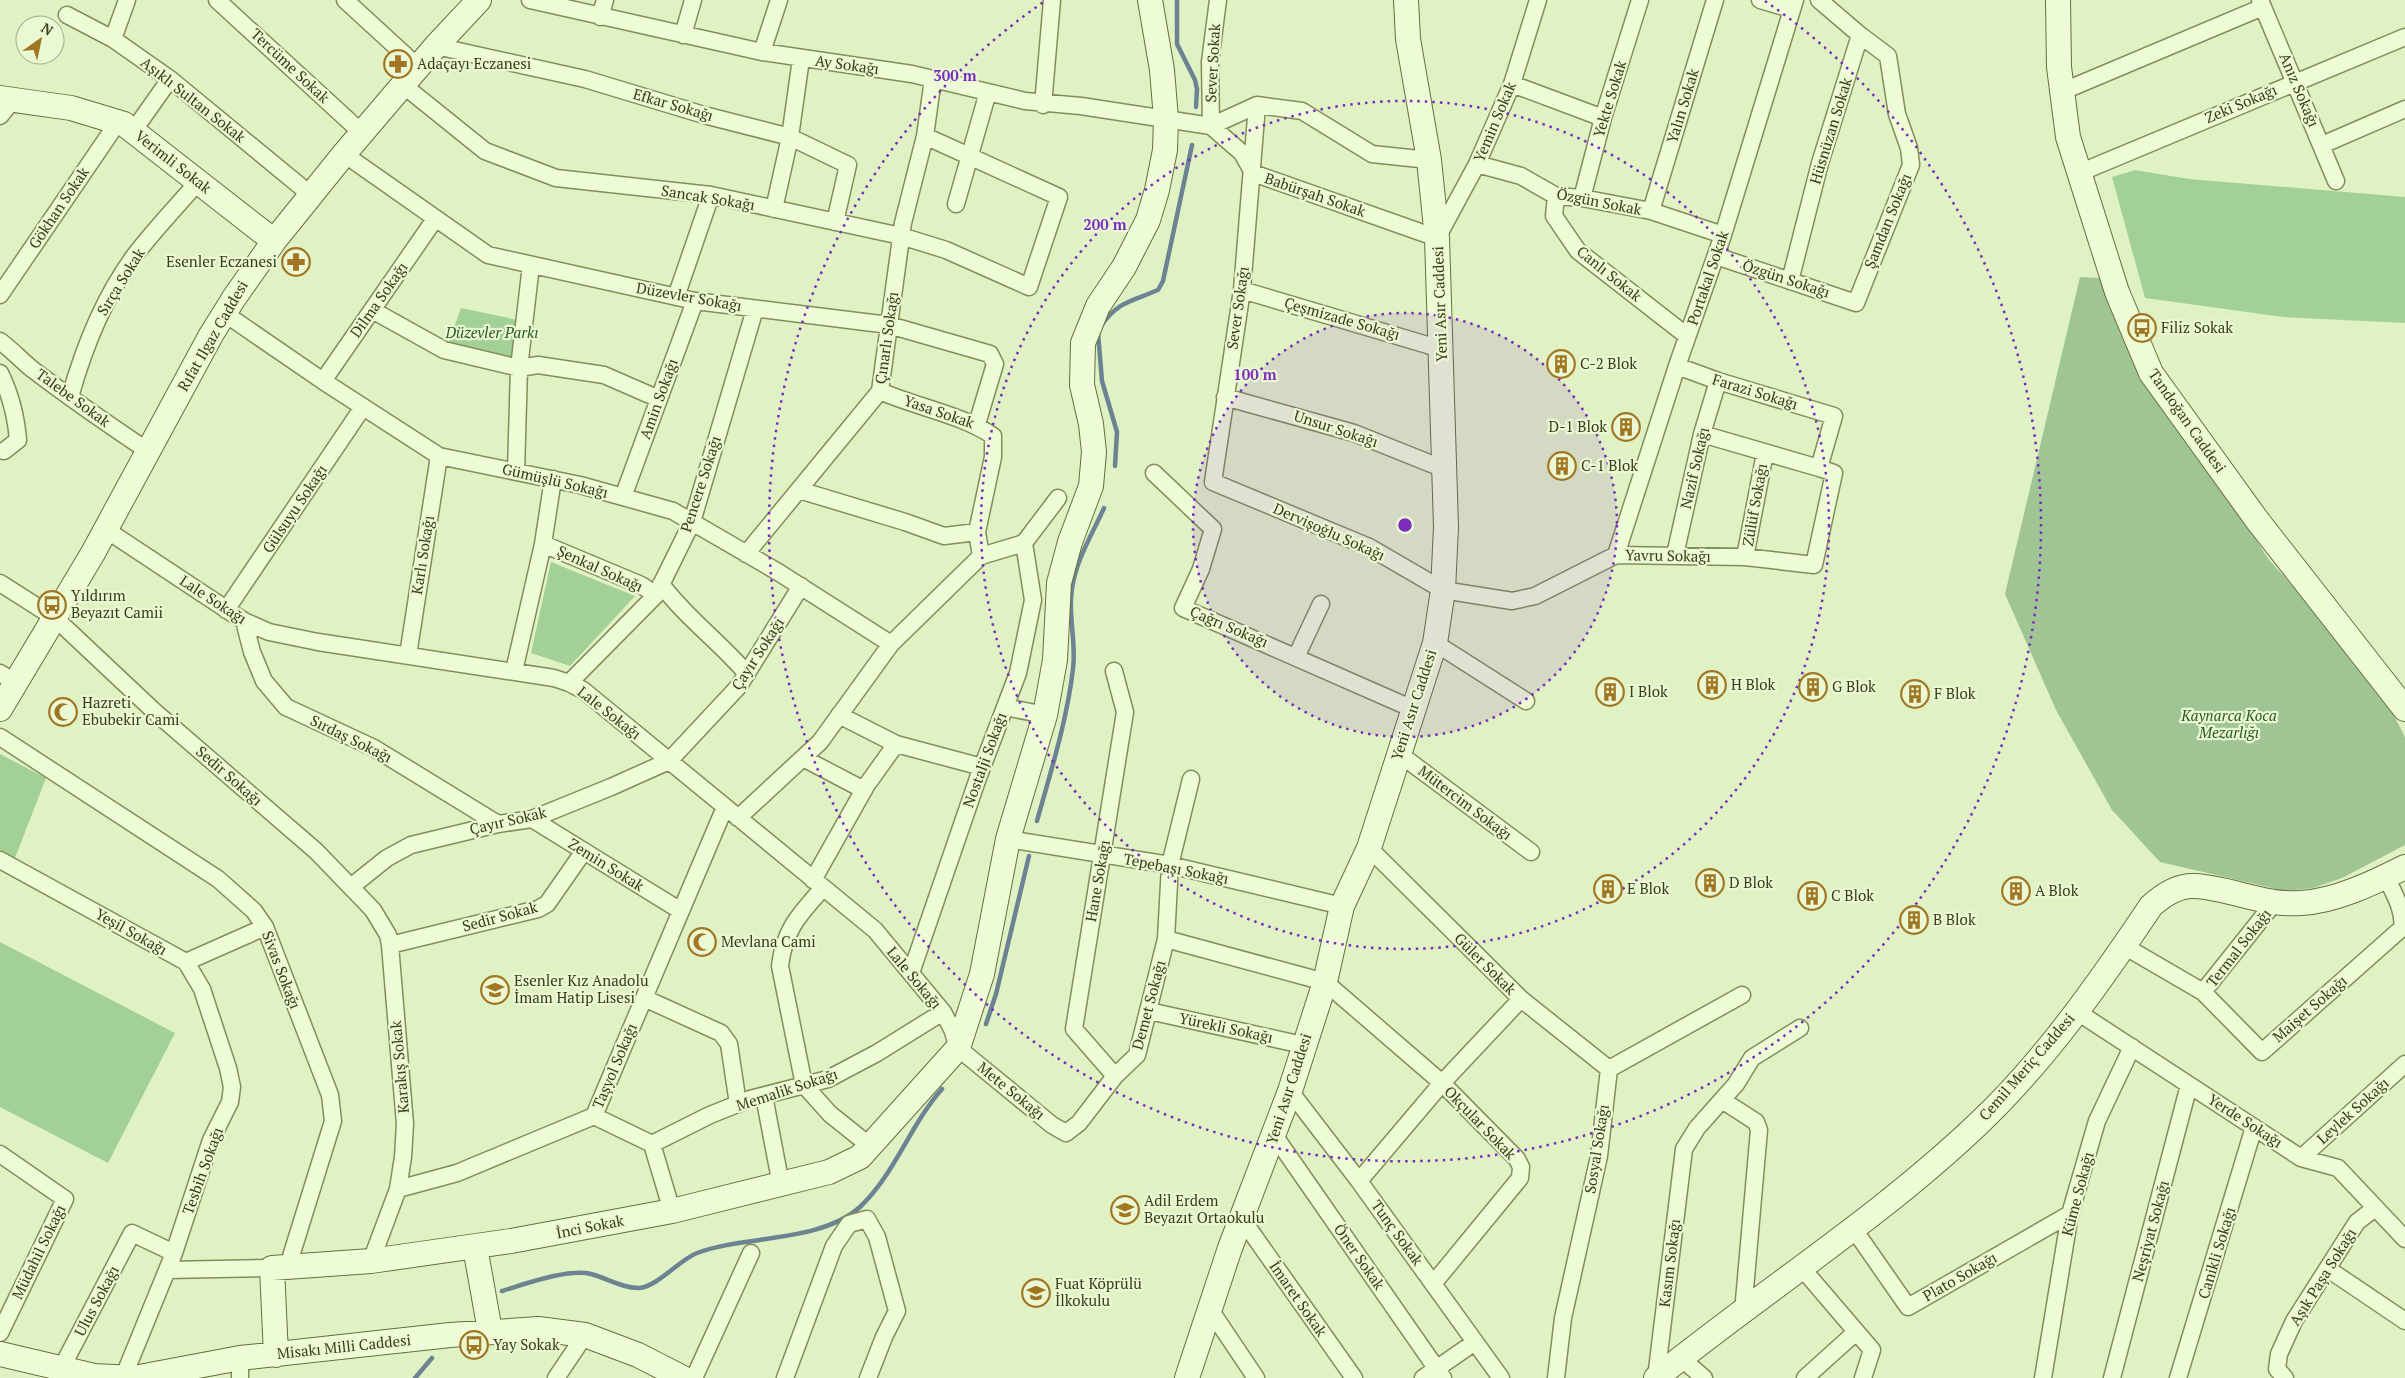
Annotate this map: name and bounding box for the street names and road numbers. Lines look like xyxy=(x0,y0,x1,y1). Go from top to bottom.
street label: Sever Sokak xyxy=(1200,23,1224,103)
street label: Tercüme Sokak xyxy=(247,24,335,107)
street label: Anız Sokağı xyxy=(2275,49,2325,130)
street label: Ay Sokağı xyxy=(814,50,880,78)
street label: Aşıklı Sultan Sokak xyxy=(137,52,250,147)
street label: Yekte Sokak xyxy=(1588,57,1630,140)
street label: Yalın Sokak xyxy=(1661,66,1703,145)
street label: Hüsnüzan Sokak xyxy=(1804,75,1856,186)
street label: Yemin Sokak xyxy=(1468,78,1520,165)
street label: Zeki Sokağı xyxy=(2202,79,2280,127)
street label: Efkar Sokağı xyxy=(631,83,716,125)
street label: Verimli Sokak xyxy=(131,125,216,197)
street label: Gökhan Sokak xyxy=(23,162,93,252)
street label: Babürşah Sokak xyxy=(1262,167,1369,221)
street label: Şamdan Sokağı xyxy=(1859,170,1915,271)
street label: Sancak Sokağı xyxy=(660,180,756,214)
street label: Özgün Sokak xyxy=(1555,183,1644,219)
street label: Portakal Sokak xyxy=(1682,228,1733,328)
street label: Canlı Sokak xyxy=(1573,241,1647,306)
street label: Sırça Sokak xyxy=(92,244,149,319)
street label: Yeni Asır Caddesi xyxy=(1427,246,1451,362)
street label: Özgün Sokağı xyxy=(1740,254,1833,302)
street label: Dilma Sokağı xyxy=(345,258,412,341)
street label: Sever Sokağı xyxy=(1221,265,1253,351)
street label: Rıfat Ilgaz Caddesi xyxy=(172,277,252,394)
street label: Düzevler Sokağı xyxy=(635,277,743,315)
street label: Çınarlı Sokağı xyxy=(870,290,902,385)
street label: Çeşmizade Sokağı xyxy=(1282,292,1402,344)
street label: Amin Sokağı xyxy=(634,356,682,442)
street label: Talebe Sokak xyxy=(32,363,115,431)
street label: Tandoğan Caddesi xyxy=(2145,365,2231,476)
street label: Farazi Sokağı xyxy=(1710,369,1801,414)
street label: Yasa Sokak xyxy=(901,390,977,432)
street label: Unsur Sokağı xyxy=(1292,405,1381,451)
street label: Nazif Sokağı xyxy=(1675,425,1713,511)
street label: Pencere Sokağı xyxy=(675,433,725,534)
street label: Gümüşlü Sokağı xyxy=(500,458,610,502)
street label: Gülsuyu Sokağı xyxy=(257,460,331,556)
street label: Zülüf Sokağı xyxy=(1737,462,1771,548)
street label: Dervişoğlu Sokağı xyxy=(1270,498,1388,565)
street label: Karlı Sokağı xyxy=(406,514,438,596)
street label: Şenkal Sokağı xyxy=(554,540,647,596)
street label: Yavru Sokağı xyxy=(1625,544,1711,566)
street label: Lale Sokağı xyxy=(176,570,251,628)
street label: Çağrı Sokağı xyxy=(1187,601,1272,652)
street label: Çayır Sokağı xyxy=(726,613,788,694)
street label: Yeni Asır Caddesi xyxy=(1386,647,1440,763)
street label: Lale Sokağı xyxy=(574,681,646,743)
street label: Nostalji Sokağı xyxy=(958,709,1011,810)
street label: Sırdaş Sokağı xyxy=(307,710,396,767)
street label: Sedir Sokağı xyxy=(192,741,267,810)
street label: Mütercim Sokağı xyxy=(1415,760,1517,844)
street label: Çayır Sokak xyxy=(467,801,548,839)
street label: Zemin Sokak xyxy=(565,833,648,895)
street label: Hane Sokağı xyxy=(1080,838,1114,923)
street label: Tepebaşı Sokağı xyxy=(1122,848,1230,888)
street label: Sedir Sokak xyxy=(460,896,540,936)
street label: Yeşil Sokağı xyxy=(92,903,171,959)
street label: Termal Sokağı xyxy=(2201,904,2275,991)
street label: Sivas Sokağı xyxy=(258,928,306,1011)
street label: Güler Sokak xyxy=(1450,928,1521,999)
street label: Lale Sokağı xyxy=(883,942,947,1013)
street label: Demet Sokağı xyxy=(1126,958,1170,1052)
street label: Maişet Sokağı xyxy=(2268,970,2351,1046)
street label: Yürekli Sokağı xyxy=(1177,1007,1275,1047)
street label: Cemil Meriç Caddesi xyxy=(1974,1008,2079,1124)
street label: Karakış Sokak xyxy=(385,1020,413,1114)
street label: Taşyol Sokağı xyxy=(587,1020,641,1111)
street label: Yeni Asır Caddesi xyxy=(1261,1031,1315,1147)
street label: Mete Sokağı xyxy=(974,1057,1050,1124)
street label: Memalik Sokağı xyxy=(733,1063,840,1115)
street label: Leylek Sokağı xyxy=(2312,1073,2393,1148)
street label: Okçular Sokak xyxy=(1440,1081,1521,1164)
street label: Yerde Sokağı xyxy=(2204,1089,2287,1152)
street label: Sosyal Sokağı xyxy=(1579,1103,1613,1195)
street label: Tesbih Sokağı xyxy=(177,1124,227,1217)
street label: Küme Sokağı xyxy=(2056,1149,2098,1238)
street label: Neşriyat Sokağı xyxy=(2127,1178,2173,1284)
street label: Tunç Sokak xyxy=(1367,1196,1428,1269)
street label: Müdahil Sokağı xyxy=(7,1201,70,1302)
street label: Canikli Sokağı xyxy=(2193,1204,2240,1301)
street label: İnci Sokak xyxy=(554,1210,626,1242)
street label: Kasım Sokağı xyxy=(1654,1218,1684,1308)
street label: Öner Sokak xyxy=(1330,1219,1390,1294)
street label: Aşık Paşa Sokağı xyxy=(2284,1224,2360,1329)
street label: Plato Sokağı xyxy=(1919,1247,2000,1305)
street label: İmaret Sokak xyxy=(1265,1257,1332,1340)
street label: Ulus Sokağı xyxy=(69,1262,123,1339)
street label: Misakı Milli Caddesi xyxy=(276,1329,412,1363)

